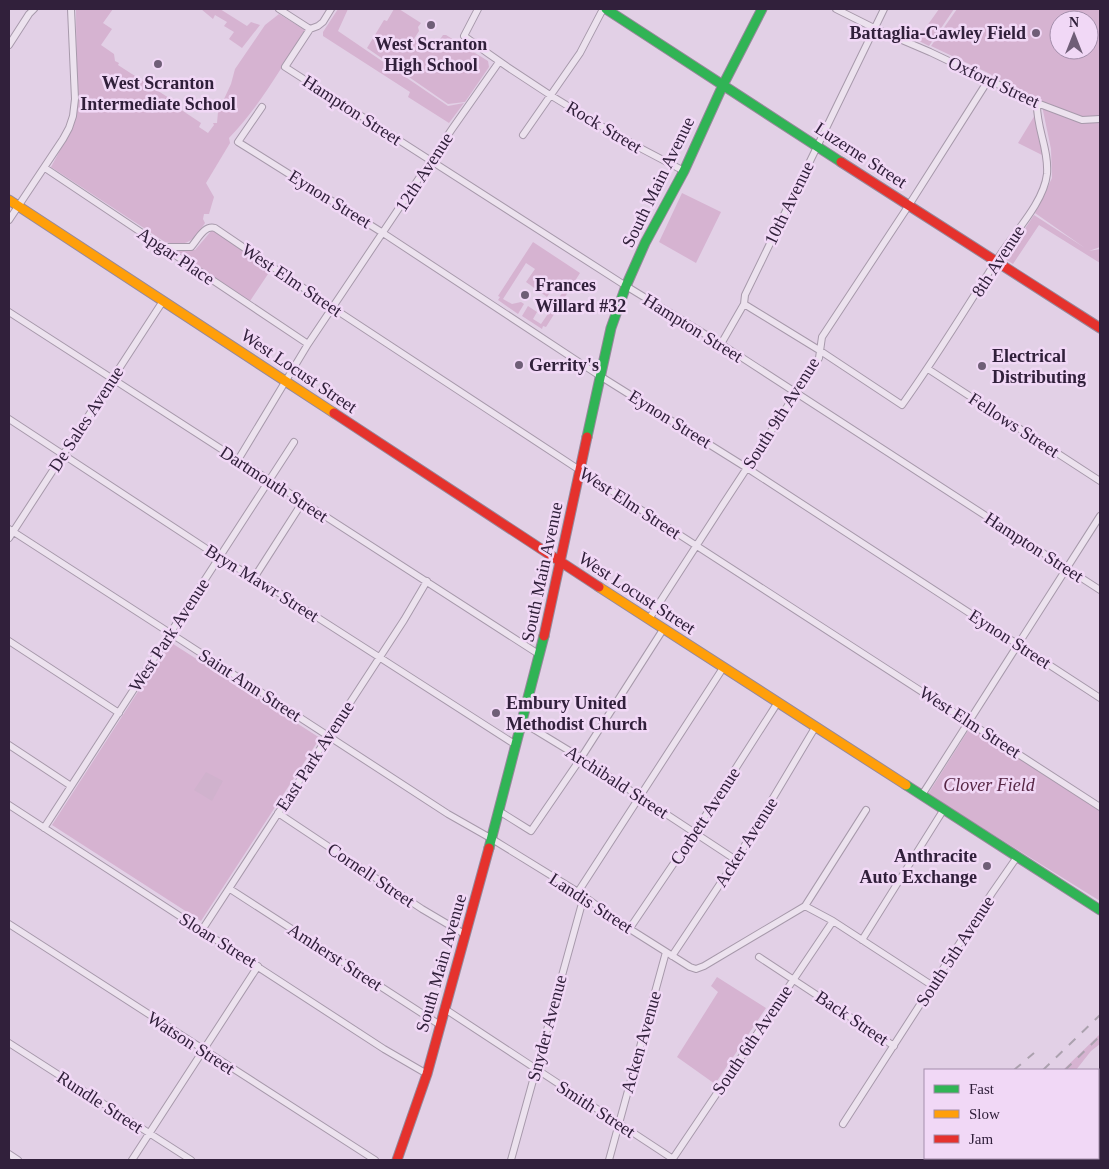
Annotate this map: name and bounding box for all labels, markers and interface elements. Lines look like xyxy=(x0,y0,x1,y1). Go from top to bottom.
north arrow xyxy=(1049,10,1099,60)
text: N xyxy=(1069,15,1079,30)
marker: West Scranton High School xyxy=(425,19,437,31)
place label: Battaglia-Cawley Field xyxy=(850,23,1026,43)
marker: Battaglia-Cawley Field xyxy=(1030,27,1042,39)
place label: West Scranton High School xyxy=(375,34,487,75)
street label: Oxford Street xyxy=(945,52,1043,112)
marker: West Scranton Intermediate School xyxy=(152,58,164,70)
street label: Hampton Street xyxy=(299,71,405,149)
place label: West Scranton Intermediate School xyxy=(80,73,236,114)
street label: Rock Street xyxy=(563,97,645,157)
street label: South Main Avenue xyxy=(618,113,698,250)
street label: Luzerne Street xyxy=(811,118,911,192)
street label: 12th Avenue xyxy=(391,129,457,215)
street label: 10th Avenue xyxy=(760,158,818,248)
street label: Eynon Street xyxy=(285,166,375,232)
street label: 8th Avenue xyxy=(968,222,1028,300)
street label: Apgar Place xyxy=(134,223,218,289)
street label: West Elm Street xyxy=(238,239,346,321)
place label: Frances Willard #32 xyxy=(535,275,626,316)
marker: Frances Willard #32 xyxy=(519,289,531,301)
street label: Hampton Street xyxy=(640,289,746,367)
street label: West Locust Street xyxy=(237,325,361,417)
place label: Electrical Distributing xyxy=(992,346,1086,387)
street label: South 9th Avenue xyxy=(739,354,823,472)
place label: Gerrity's xyxy=(529,355,599,375)
marker: Gerrity's xyxy=(513,359,525,371)
marker: Electrical Distributing xyxy=(976,360,988,372)
street label: De Sales Avenue xyxy=(44,363,128,475)
street label: Eynon Street xyxy=(625,386,715,452)
street label: Fellows Street xyxy=(965,388,1063,462)
street label: Dartmouth Street xyxy=(216,442,332,526)
street label: West Elm Street xyxy=(576,463,684,543)
street label: South Main Avenue xyxy=(517,500,567,644)
street label: Hampton Street xyxy=(981,508,1087,586)
street label: Bryn Mawr Street xyxy=(202,540,322,626)
street label: West Locust Street xyxy=(575,548,699,638)
street label: West Park Avenue xyxy=(125,575,213,695)
street label: Eynon Street xyxy=(965,605,1055,673)
street label: Saint Ann Street xyxy=(195,644,305,726)
street label: West Elm Street xyxy=(916,682,1024,762)
place label: Embury United Methodist Church xyxy=(506,693,647,734)
street label: East Park Avenue xyxy=(272,697,358,815)
marker: Embury United Methodist Church xyxy=(490,707,502,719)
street label: Archibald Street xyxy=(562,741,672,823)
street label: Corbett Avenue xyxy=(666,764,744,868)
park label: Clover Field xyxy=(943,775,1036,795)
street label: Acker Avenue xyxy=(710,793,782,891)
street label: Cornell Street xyxy=(324,839,418,911)
place label: Anthracite Auto Exchange xyxy=(859,846,977,887)
marker: Anthracite Auto Exchange xyxy=(981,860,993,872)
street label: Landis Street xyxy=(546,869,636,937)
street label: South Main Avenue xyxy=(412,892,470,1034)
street label: South 5th Avenue xyxy=(912,892,998,1010)
street label: Sloan Street xyxy=(176,908,260,972)
street label: Amherst Street xyxy=(284,919,386,995)
street label: Snyder Avenue xyxy=(523,973,571,1083)
street label: South 6th Avenue xyxy=(708,981,796,1099)
street label: Back Street xyxy=(812,986,892,1050)
street label: Acken Avenue xyxy=(617,989,665,1095)
street label: Watson Street xyxy=(144,1007,238,1079)
street label: Rundle Street xyxy=(53,1067,147,1137)
legend xyxy=(924,1069,1099,1159)
street label: Smith Street xyxy=(553,1076,639,1142)
text: Fast xyxy=(969,1081,995,1097)
text: Slow xyxy=(969,1106,1000,1122)
text: Jam xyxy=(969,1131,993,1147)

